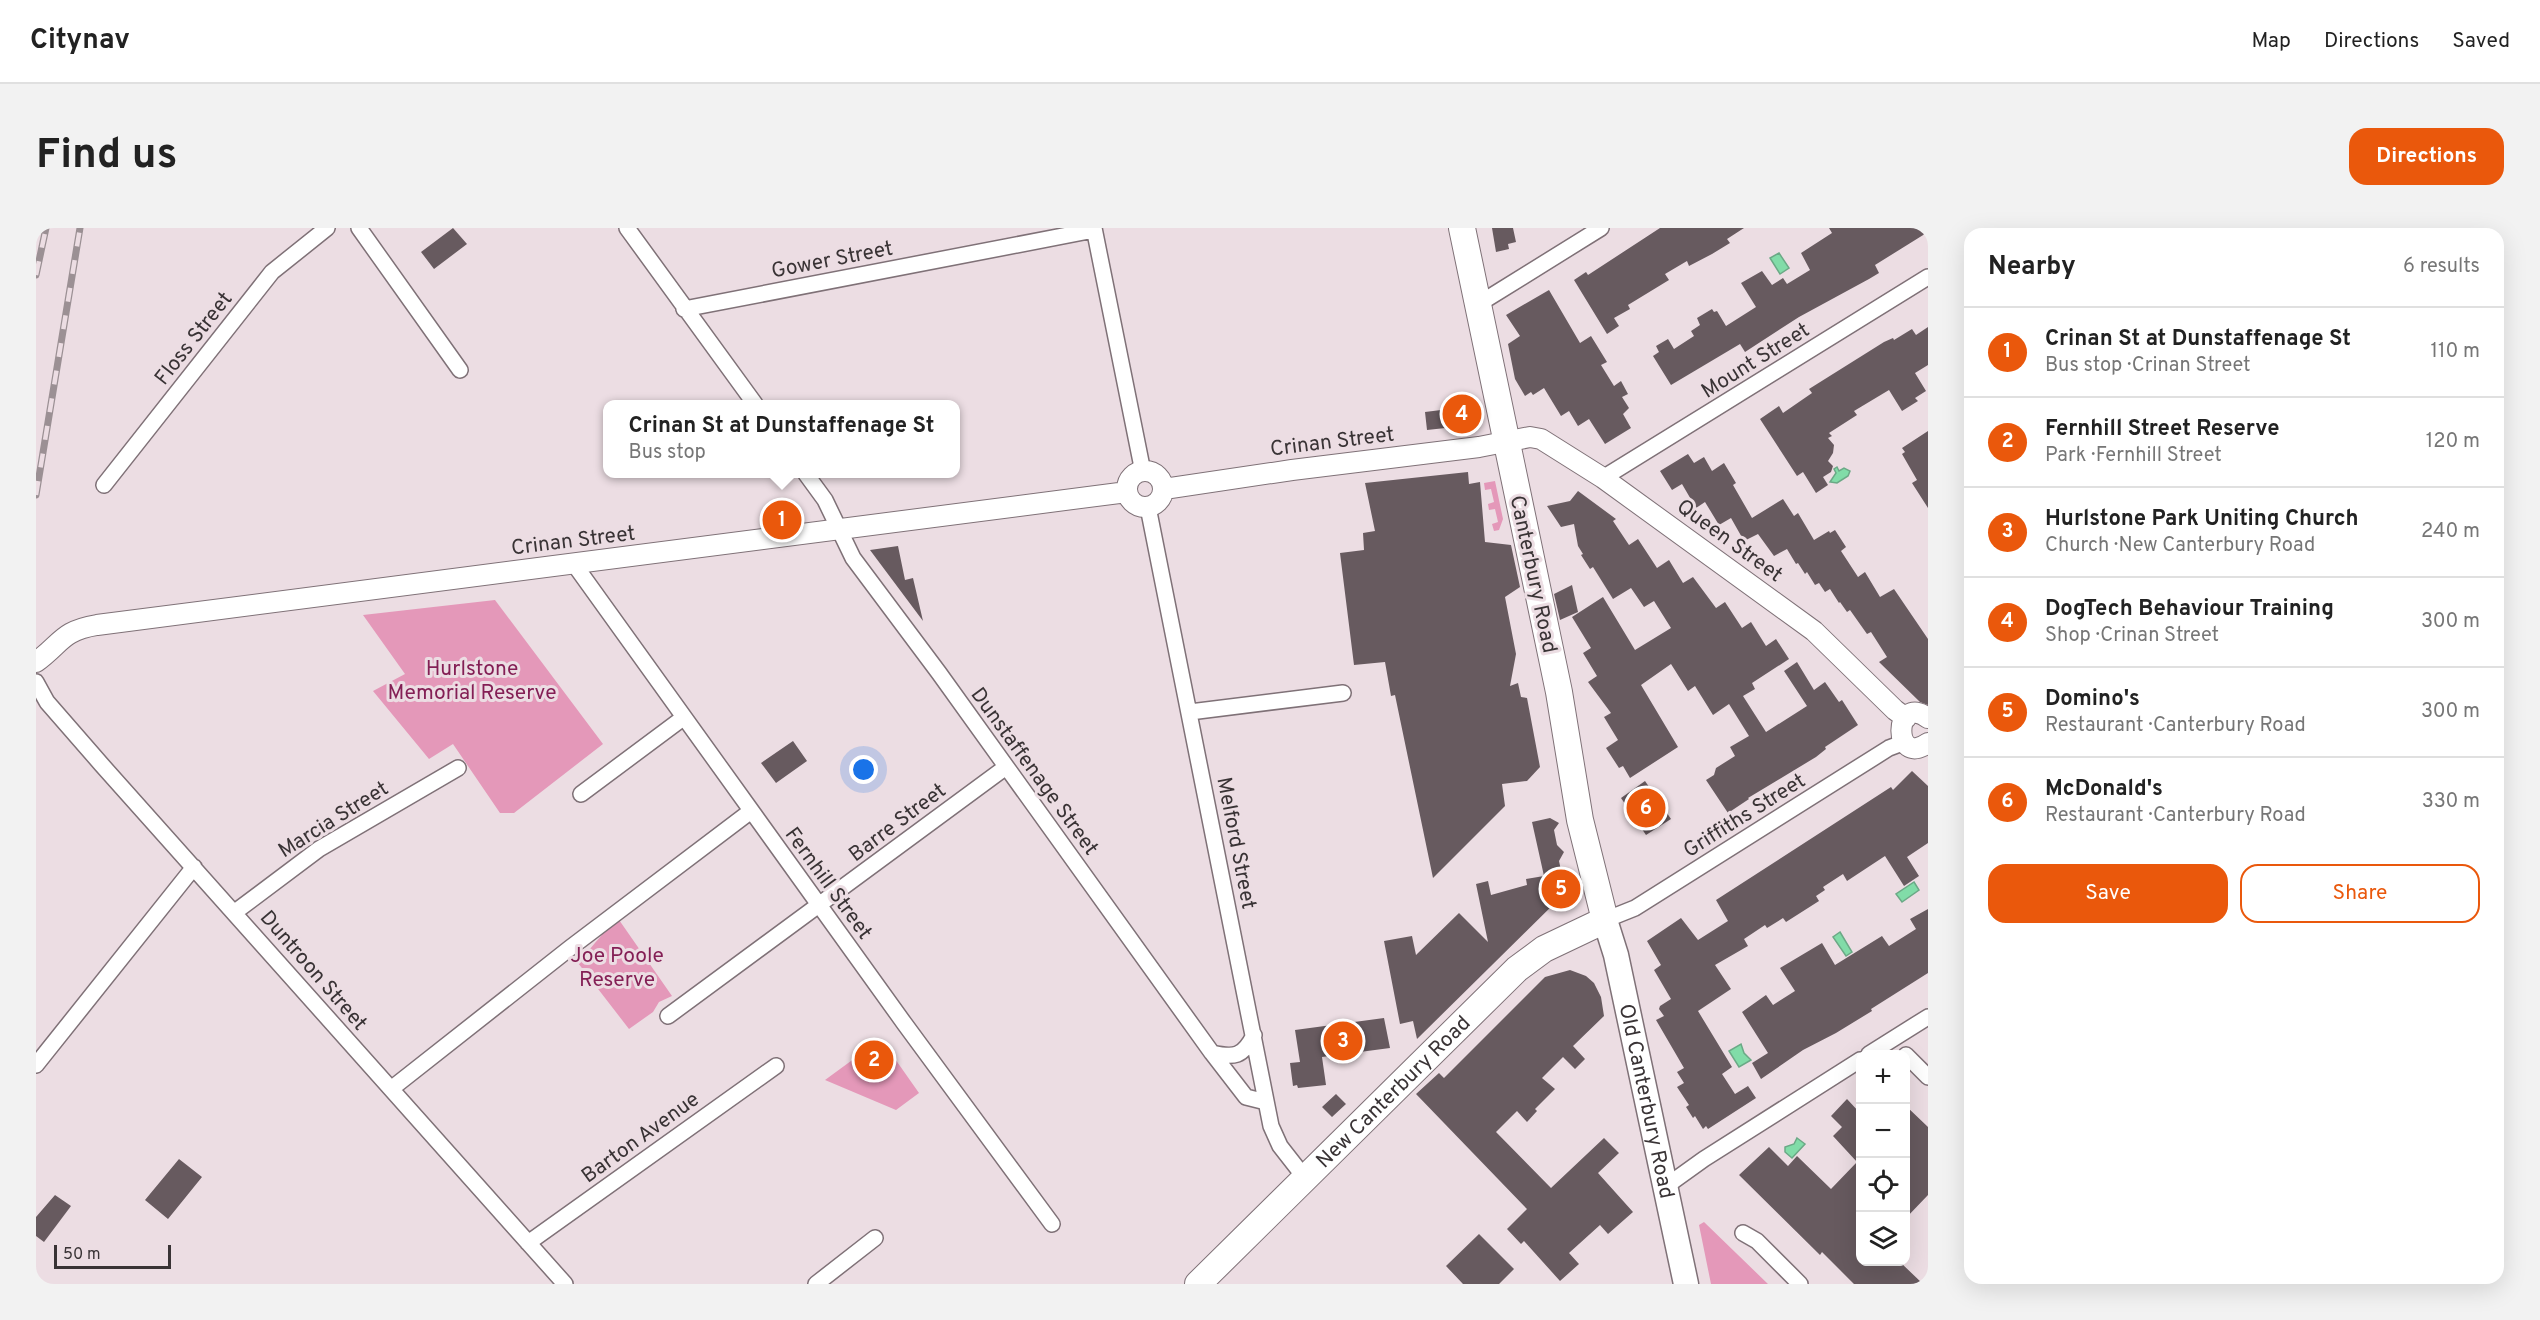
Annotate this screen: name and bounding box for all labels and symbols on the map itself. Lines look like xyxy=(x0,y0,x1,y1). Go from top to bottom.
street label: Gower Street xyxy=(769,235,895,285)
street label: Floss Street xyxy=(149,287,239,391)
street label: Mount Street xyxy=(1697,317,1815,405)
pin: 4 xyxy=(1442,392,1482,436)
street label: Crinan Street xyxy=(1269,421,1396,463)
street label: Canterbury Road xyxy=(1503,493,1562,656)
street label: Queen Street xyxy=(1671,494,1788,589)
pin: 1 xyxy=(762,498,802,542)
street label: Crinan Street xyxy=(510,520,637,562)
park label: Hurlstone Memorial Reserve xyxy=(387,656,557,707)
street label: Dunstaffenage Street xyxy=(964,683,1104,861)
your location xyxy=(849,755,878,784)
street label: Griffiths Street xyxy=(1679,768,1811,865)
street label: Melford Street xyxy=(1209,775,1262,912)
street label: Marcia Street xyxy=(274,776,394,865)
street label: Barre Street xyxy=(844,778,952,869)
pin: 6 xyxy=(1626,786,1666,830)
street label: Fernhill Street xyxy=(778,822,878,945)
pin: 5 xyxy=(1542,866,1580,912)
street label: Duntroon Street xyxy=(253,905,373,1037)
park label: Joe Poole Reserve xyxy=(570,943,664,994)
street label: Old Canterbury Road xyxy=(1612,1002,1679,1201)
street label: New Canterbury Road xyxy=(1311,1010,1477,1175)
pin: 3 xyxy=(1324,1018,1362,1064)
pin: 2 xyxy=(854,1038,894,1082)
street label: Barton Avenue xyxy=(577,1086,705,1190)
scale bar xyxy=(54,1242,171,1270)

